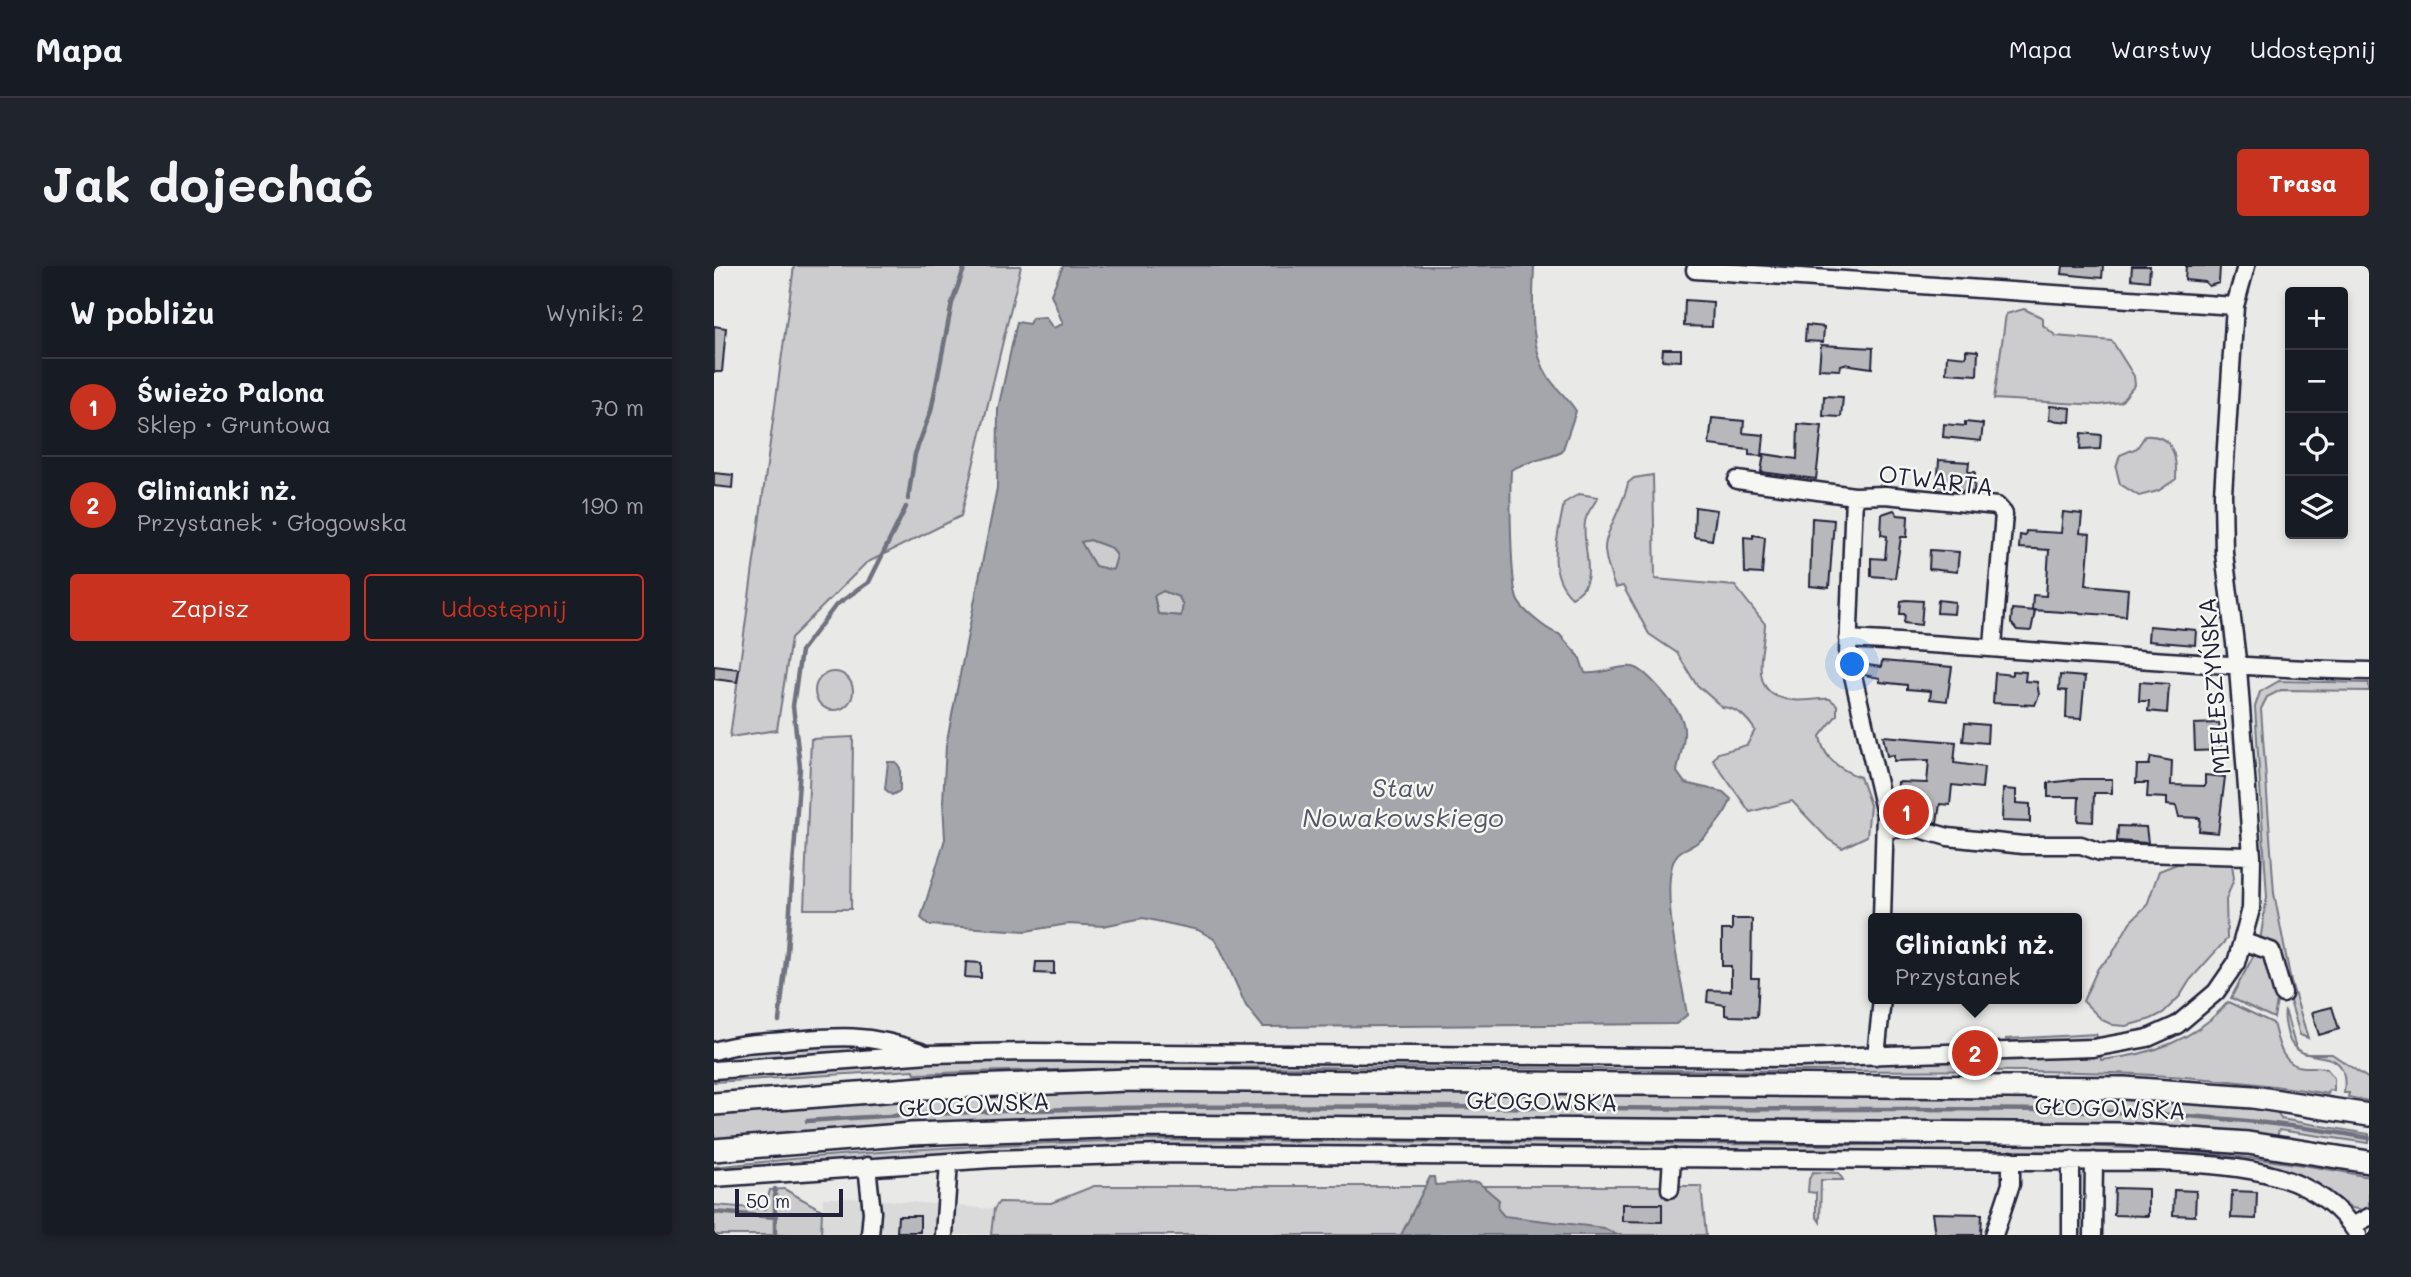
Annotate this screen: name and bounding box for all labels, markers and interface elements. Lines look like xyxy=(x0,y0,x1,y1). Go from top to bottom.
text: Mapa xyxy=(35,27,123,70)
text: Mapa xyxy=(2009,33,2072,64)
text: Warstwy xyxy=(2110,33,2212,64)
text: Udostępnij xyxy=(2250,33,2376,64)
button: Trasa xyxy=(2237,149,2369,216)
text: Jak dojechać xyxy=(42,151,374,214)
map controls xyxy=(2285,287,2348,539)
button: + xyxy=(2285,287,2348,350)
text: W pobliżu xyxy=(70,292,215,332)
text: Wyniki: 2 xyxy=(545,297,644,327)
button: − xyxy=(2285,350,2348,413)
text: Świeżo Palona xyxy=(137,375,325,409)
text: 1 xyxy=(88,392,98,422)
text: 70 m xyxy=(591,392,644,422)
text: Sklep · Gruntowa xyxy=(137,409,331,439)
button: locate xyxy=(2285,413,2348,476)
street label: OTWARTA xyxy=(1877,457,1995,502)
text: Glinianki nż. xyxy=(137,473,297,507)
button: layers xyxy=(2285,476,2348,539)
text: 2 xyxy=(87,490,99,520)
text: 190 m xyxy=(580,490,644,520)
text: Przystanek · Głogowska xyxy=(137,507,407,537)
button: Zapisz xyxy=(70,574,350,641)
button: Udostępnij xyxy=(364,574,644,641)
street label: MIELESZYŃSKA xyxy=(2190,596,2237,776)
your location xyxy=(1835,647,1869,681)
water label: Staw Nowakowskiego xyxy=(1302,770,1504,834)
pin: 1 xyxy=(1883,786,1929,838)
popup xyxy=(1868,913,2082,1004)
text: Glinianki nż. xyxy=(1895,927,2055,961)
text: Przystanek xyxy=(1895,961,2020,991)
pin: 2 xyxy=(1952,1027,1998,1079)
street label: GŁOGOWSKA xyxy=(898,1084,1050,1123)
street label: GŁOGOWSKA xyxy=(1466,1084,1618,1117)
street label: GŁOGOWSKA xyxy=(2034,1089,2186,1126)
scale bar xyxy=(735,1186,844,1218)
text: 50 m xyxy=(746,1188,790,1213)

